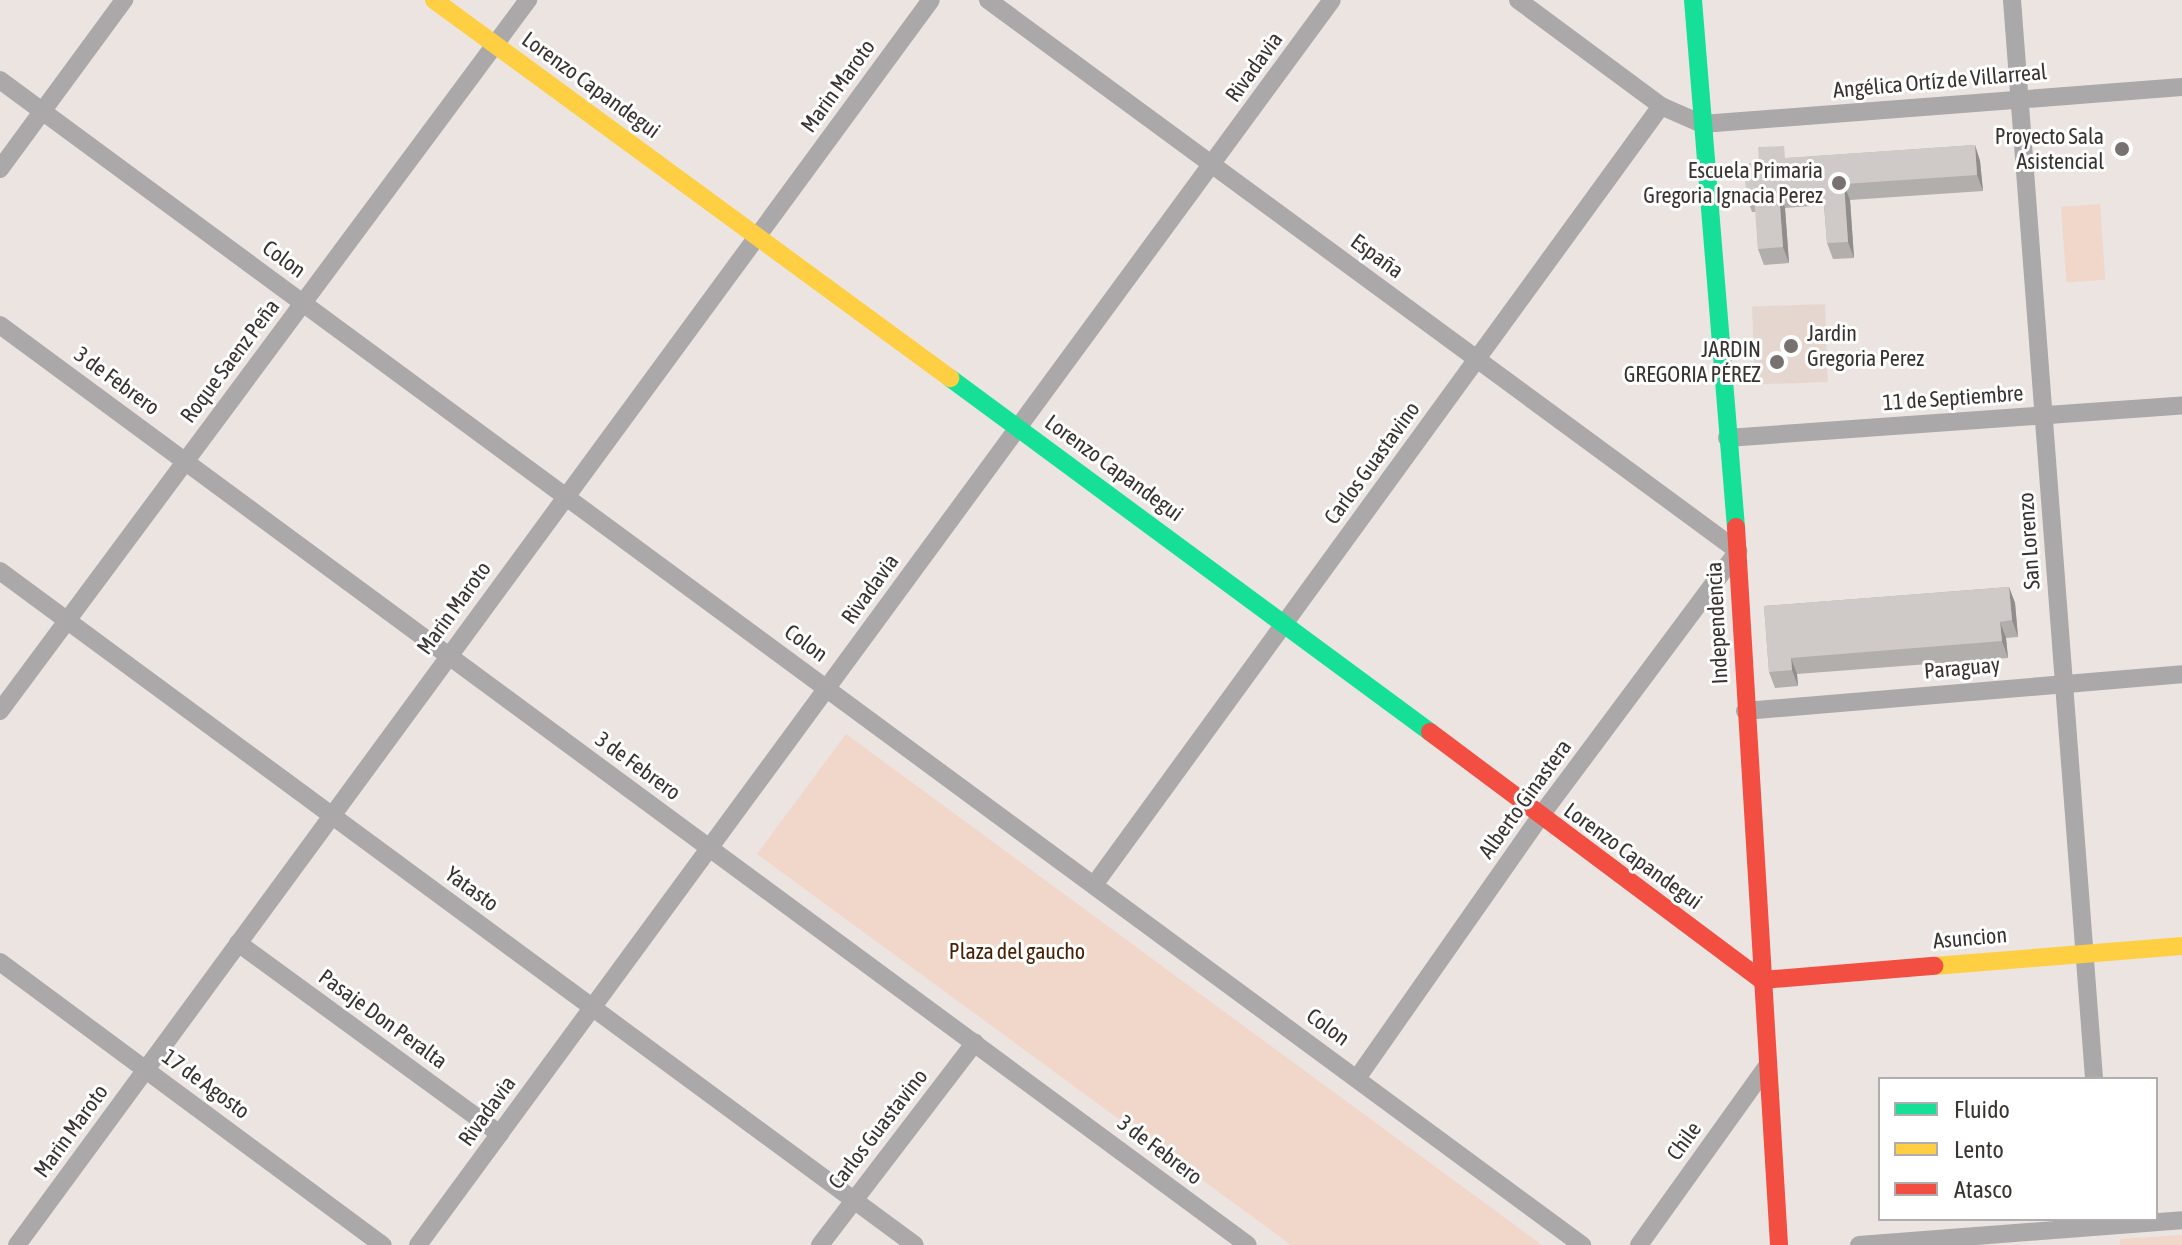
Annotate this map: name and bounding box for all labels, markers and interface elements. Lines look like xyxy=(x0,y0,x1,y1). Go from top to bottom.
street label: Lorenzo Capandegui xyxy=(517,26,665,144)
street label: Rivadavia xyxy=(1220,27,1288,107)
street label: Marin Maroto xyxy=(795,34,881,138)
street label: Angélica Ortíz de Villarreal xyxy=(1832,59,2048,103)
place label: Proyecto Sala Asistencial xyxy=(1995,123,2104,174)
marker: Proyecto Sala Asistencial xyxy=(2111,138,2133,160)
place label: Escuela Primaria Gregoria Ignacia Perez xyxy=(1643,157,1823,208)
marker: Escuela Primaria Gregoria Ignacia Perez xyxy=(1830,174,1848,192)
street label: España xyxy=(1345,228,1409,284)
street label: Colon xyxy=(257,235,311,283)
street label: Roque Saenz Peña xyxy=(175,294,285,428)
place label: Jardin Gregoria Perez xyxy=(1807,320,1924,372)
place label: JARDIN GREGORIA PÉREZ xyxy=(1624,336,1761,388)
marker: Jardin Gregoria Perez xyxy=(1782,337,1800,355)
street label: 3 de Febrero xyxy=(69,341,165,421)
marker: JARDIN GREGORIA PÉREZ xyxy=(1768,353,1786,371)
street label: 11 de Septiembre xyxy=(1882,380,2024,416)
street label: Carlos Guastavino xyxy=(1319,396,1425,530)
street label: Lorenzo Capandegui xyxy=(1040,409,1188,527)
street label: San Lorenzo xyxy=(2012,492,2046,590)
street label: Rivadavia xyxy=(836,549,904,629)
street label: Marin Maroto xyxy=(411,556,497,660)
street label: Independencia xyxy=(1701,561,1733,685)
street label: Colon xyxy=(779,619,833,667)
street label: Paraguay xyxy=(1923,652,2001,684)
street label: 3 de Febrero xyxy=(590,726,686,806)
street label: Alberto Ginastera xyxy=(1473,734,1577,864)
street label: Lorenzo Capandegui xyxy=(1559,797,1707,915)
street label: Yatasto xyxy=(440,861,504,917)
street label: Asuncion xyxy=(1932,922,2008,954)
park label: Plaza del gaucho xyxy=(949,939,1085,965)
street label: Pasaje Don Peralta xyxy=(314,964,452,1074)
street label: Colon xyxy=(1301,1003,1355,1051)
street label: 17 de Agosto xyxy=(157,1043,255,1125)
street label: Carlos Guastavino xyxy=(823,1064,933,1194)
street label: Rivadavia xyxy=(453,1071,521,1151)
legend xyxy=(1878,1077,2158,1221)
street label: Marin Maroto xyxy=(28,1079,114,1183)
text: Fluido xyxy=(1954,1096,2010,1123)
street label: 3 de Febrero xyxy=(1113,1110,1207,1190)
street label: Chile xyxy=(1661,1117,1707,1165)
text: Lento xyxy=(1954,1136,2004,1163)
text: Atasco xyxy=(1954,1176,2012,1203)

